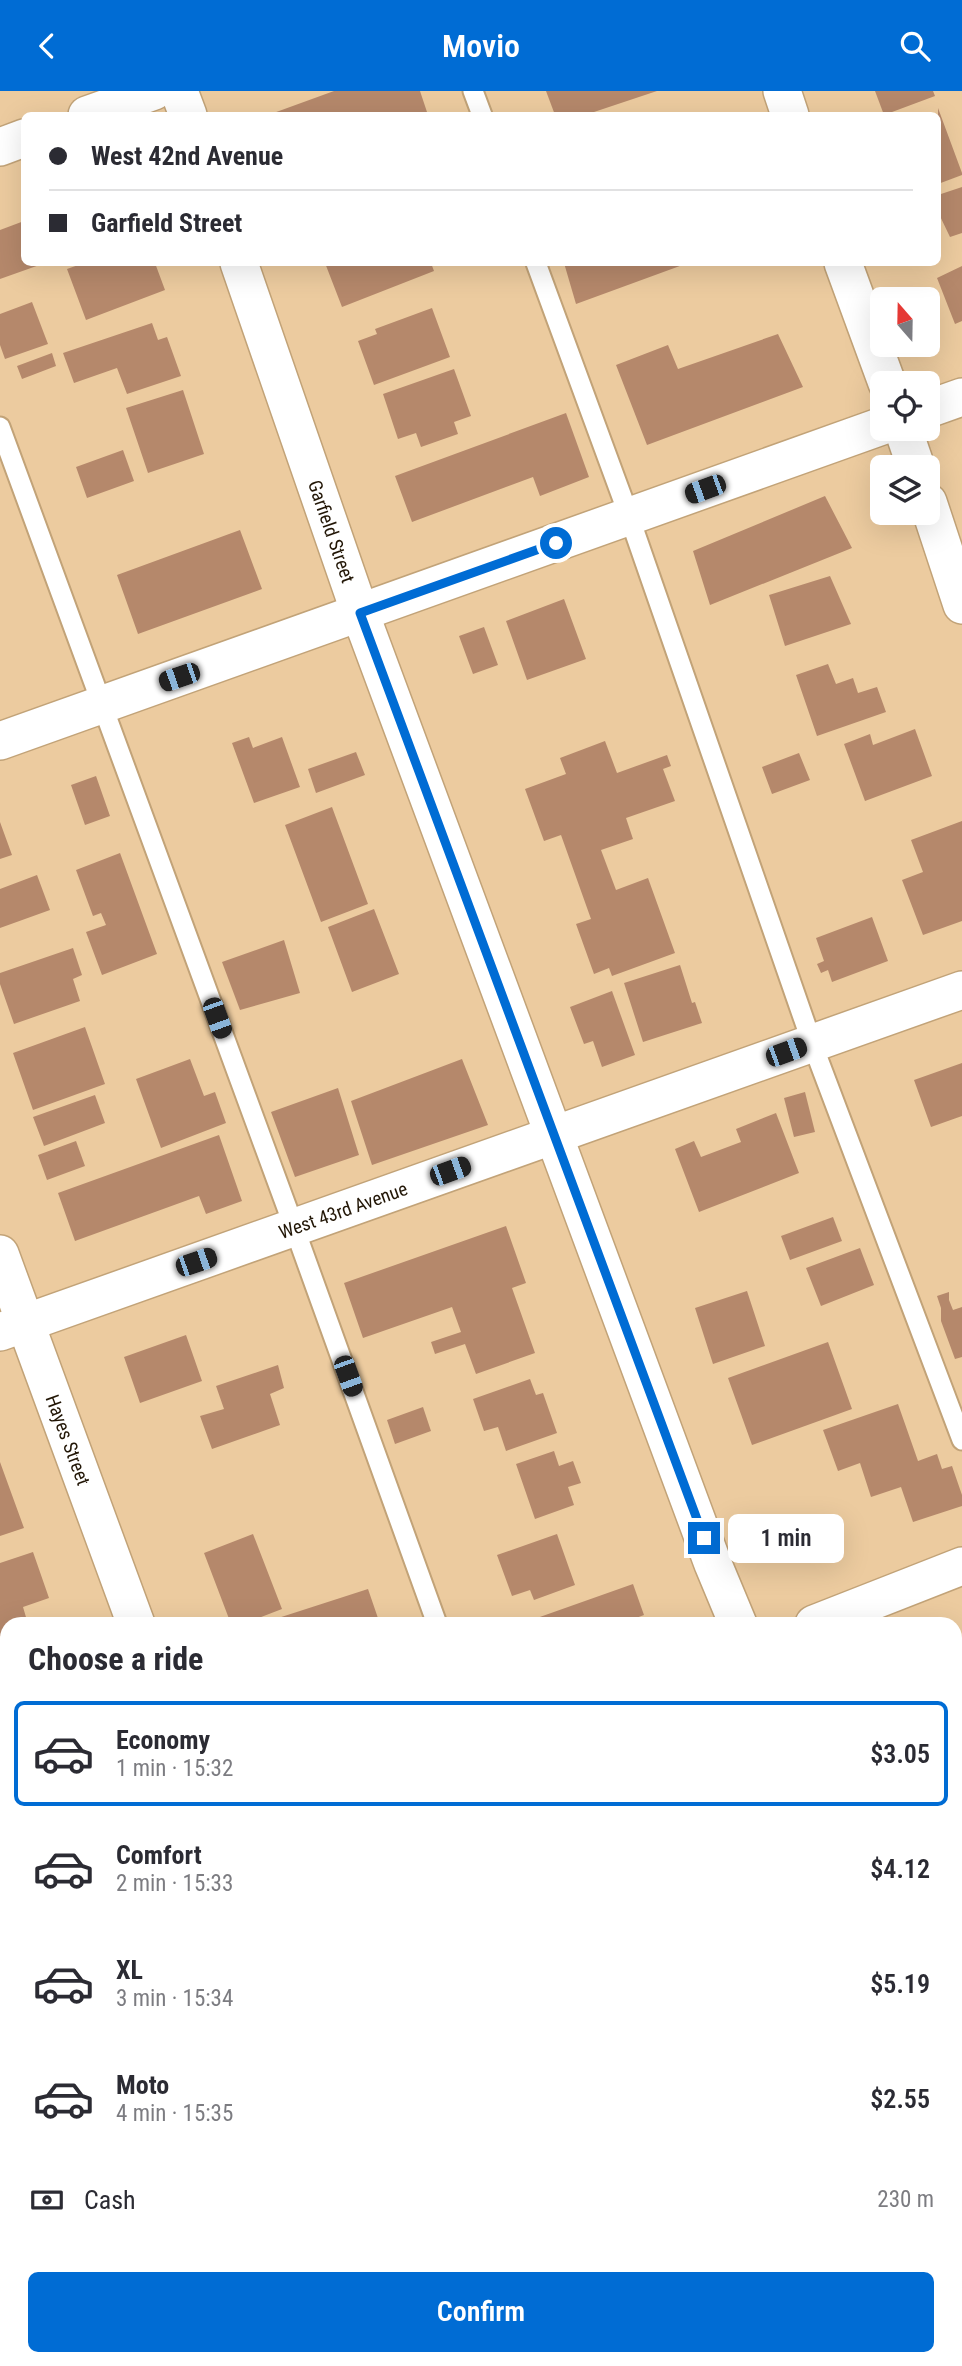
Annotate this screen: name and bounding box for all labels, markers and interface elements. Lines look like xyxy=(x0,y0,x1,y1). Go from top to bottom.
icon: back xyxy=(28,27,66,65)
text: Movio xyxy=(442,27,520,65)
icon: search xyxy=(896,27,934,65)
text: West 42nd Avenue xyxy=(91,141,283,171)
text: Garfield Street xyxy=(91,208,242,238)
north arrow xyxy=(870,287,940,357)
map controls xyxy=(870,287,940,525)
button: locate xyxy=(870,371,940,441)
button: layers xyxy=(870,455,940,525)
car xyxy=(682,472,729,506)
street label: Garfield Street xyxy=(303,477,360,586)
route start xyxy=(540,527,572,559)
car xyxy=(156,660,203,694)
car xyxy=(200,995,235,1041)
car xyxy=(763,1035,810,1069)
car xyxy=(427,1154,474,1188)
street label: West 43rd Avenue xyxy=(276,1177,410,1243)
car xyxy=(173,1245,220,1279)
car xyxy=(331,1353,366,1399)
street label: Hayes Street xyxy=(41,1391,96,1488)
callout: 1 min xyxy=(728,1513,844,1563)
route end xyxy=(688,1522,720,1554)
text: 1 min xyxy=(761,1525,811,1552)
text: Choose a ride xyxy=(28,1640,203,1678)
icon: car xyxy=(32,1722,95,1785)
text: Economy xyxy=(116,1725,210,1755)
text: $3.05 xyxy=(870,1739,930,1769)
text: 1 min · 15:32 xyxy=(116,1755,233,1782)
icon: car xyxy=(32,1837,95,1900)
text: Comfort xyxy=(116,1840,202,1870)
text: $4.12 xyxy=(870,1854,930,1884)
text: 2 min · 15:33 xyxy=(116,1870,233,1897)
icon: car xyxy=(32,1952,95,2015)
text: XL xyxy=(116,1955,143,1985)
text: $5.19 xyxy=(870,1969,930,1999)
text: 3 min · 15:34 xyxy=(116,1985,233,2012)
icon: car xyxy=(32,2067,95,2130)
text: Moto xyxy=(116,2070,169,2100)
text: $2.55 xyxy=(870,2084,930,2114)
text: 4 min · 15:35 xyxy=(116,2100,233,2127)
icon: cash xyxy=(28,2181,66,2219)
text: Cash xyxy=(84,2185,136,2215)
text: 230 m xyxy=(877,2186,934,2213)
button: Confirm xyxy=(28,2272,934,2352)

